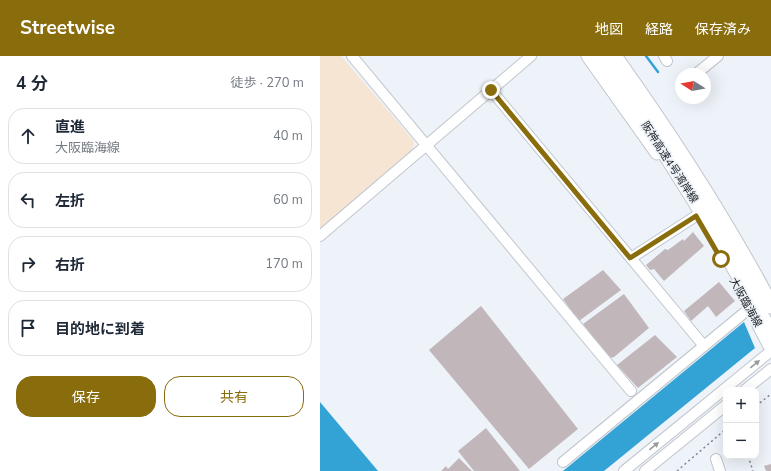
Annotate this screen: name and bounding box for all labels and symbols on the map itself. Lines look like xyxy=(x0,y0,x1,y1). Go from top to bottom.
north arrow xyxy=(675,68,711,104)
route end xyxy=(482,81,500,99)
street label: 阪神高速4号湾岸線 xyxy=(638,119,702,206)
route start xyxy=(712,250,730,268)
street label: 大阪臨海線 xyxy=(726,275,765,330)
one-way arrow xyxy=(750,360,760,369)
one-way arrow xyxy=(649,442,660,451)

